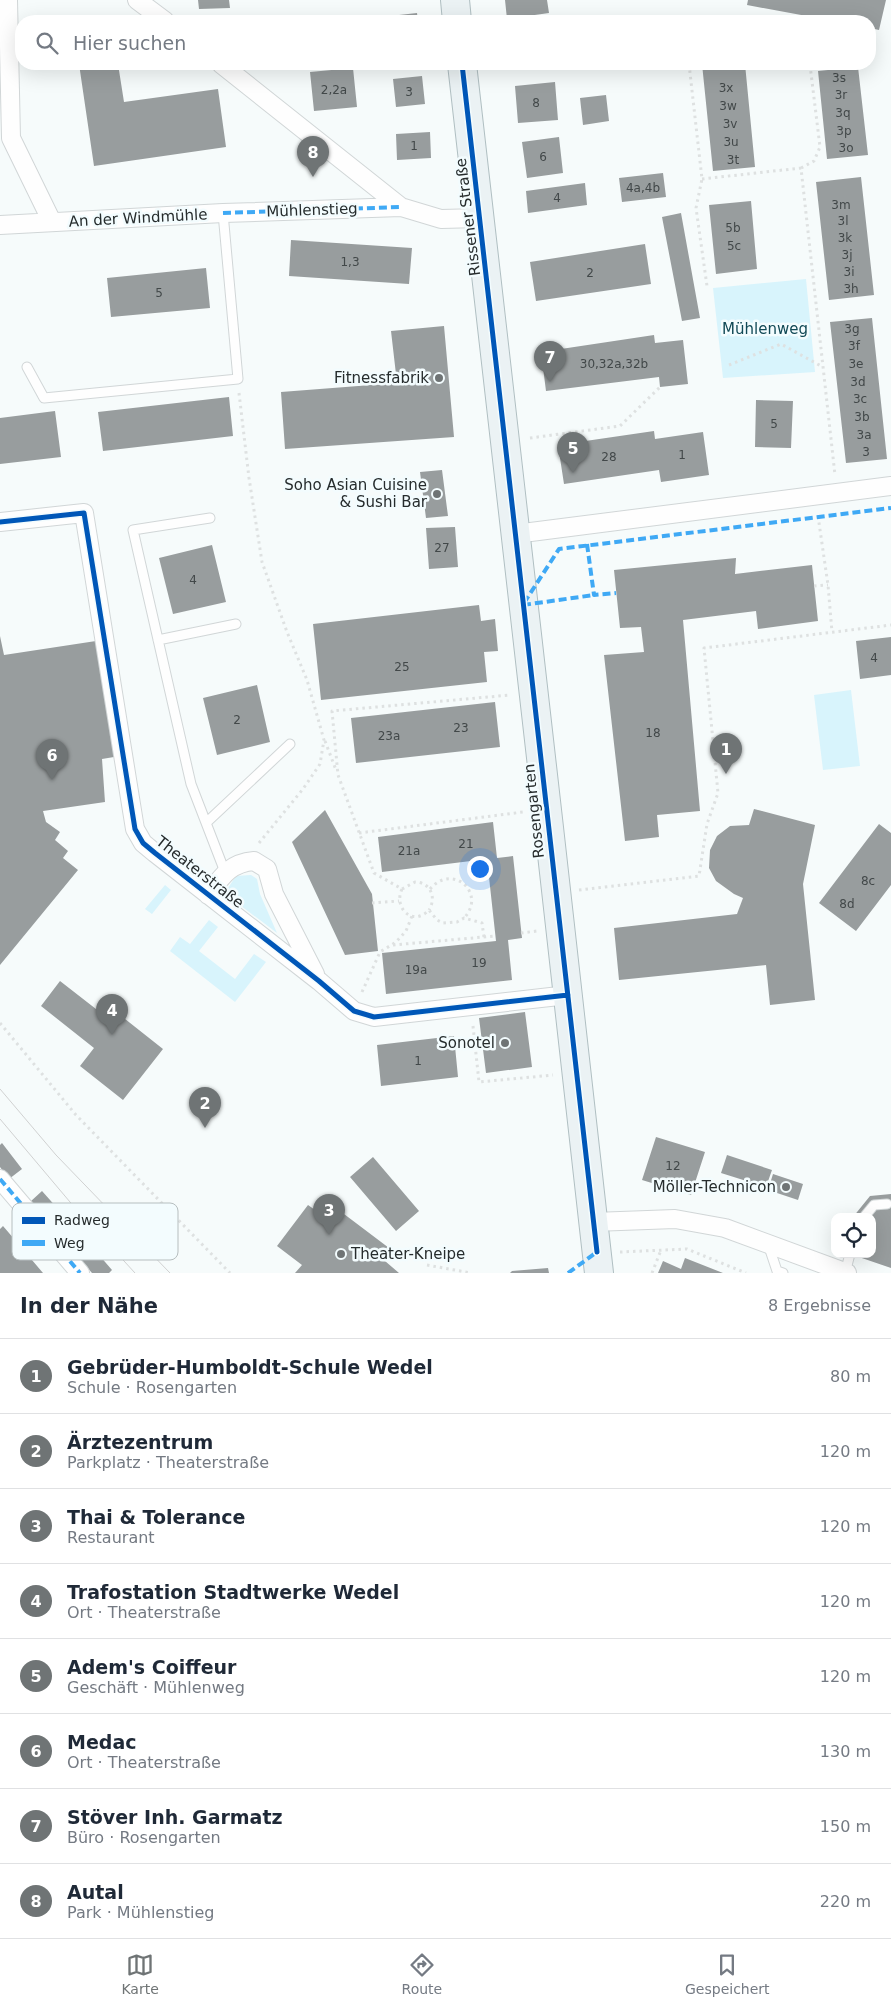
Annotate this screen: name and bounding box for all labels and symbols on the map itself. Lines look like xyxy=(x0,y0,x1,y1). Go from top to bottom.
house number: 3s xyxy=(832,71,846,85)
house number: 3x xyxy=(719,81,733,95)
house number: 2,2a xyxy=(321,83,347,97)
house number: 3 xyxy=(405,85,413,99)
house number: 3r xyxy=(835,88,847,102)
house number: 8 xyxy=(532,96,540,110)
house number: 3w xyxy=(719,99,737,113)
house number: 3q xyxy=(835,106,851,120)
house number: 3v xyxy=(723,117,737,131)
house number: 3p xyxy=(836,124,852,138)
house number: 3u xyxy=(723,135,739,149)
pin: 8 xyxy=(297,136,329,177)
house number: 1 xyxy=(410,139,418,153)
house number: 3o xyxy=(839,141,853,155)
house number: 6 xyxy=(539,150,547,164)
house number: 3t xyxy=(727,153,739,167)
street label: Rissener Straße xyxy=(452,157,484,277)
house number: 4a,4b xyxy=(626,181,660,195)
house number: 4 xyxy=(553,191,561,205)
house number: 3m xyxy=(831,198,851,212)
street label: Mühlenstieg xyxy=(266,199,358,221)
street label: An der Windmühle xyxy=(68,205,208,231)
house number: 3l xyxy=(838,214,848,228)
house number: 5b xyxy=(725,221,741,235)
house number: 3k xyxy=(838,231,852,245)
house number: 5c xyxy=(727,239,741,253)
house number: 3j xyxy=(842,248,852,262)
house number: 1,3 xyxy=(340,255,360,269)
house number: 3i xyxy=(844,265,854,279)
house number: 2 xyxy=(586,266,594,280)
house number: 3h xyxy=(843,282,859,296)
house number: 5 xyxy=(155,286,163,300)
park label: Mühlenweg xyxy=(722,320,808,338)
house number: 3g xyxy=(844,322,860,336)
house number: 3f xyxy=(848,339,861,353)
pin: 7 xyxy=(534,341,566,382)
house number: 30,32a,32b xyxy=(580,357,648,371)
house number: 3e xyxy=(848,357,864,371)
place label: Fitnessfabrik xyxy=(334,369,429,387)
marker: Fitnessfabrik xyxy=(433,372,445,384)
house number: 3d xyxy=(850,375,866,389)
house number: 3c xyxy=(853,392,867,406)
house number: 3b xyxy=(854,410,870,424)
house number: 5 xyxy=(770,417,778,431)
house number: 3a xyxy=(857,428,872,442)
pin: 5 xyxy=(557,432,589,473)
house number: 3 xyxy=(862,445,870,459)
house number: 1 xyxy=(678,448,686,462)
house number: 28 xyxy=(601,450,617,464)
place label: Soho Asian Cuisine & Sushi Bar xyxy=(284,476,428,511)
marker: Soho Asian Cuisine & Sushi Bar xyxy=(431,488,443,500)
house number: 27 xyxy=(434,541,450,555)
house number: 4 xyxy=(189,573,197,587)
house number: 4 xyxy=(870,651,878,665)
house number: 25 xyxy=(394,660,410,674)
house number: 2 xyxy=(233,713,241,727)
house number: 23 xyxy=(453,721,469,735)
house number: 18 xyxy=(645,726,661,740)
house number: 23a xyxy=(378,729,400,743)
pin: 1 xyxy=(710,733,742,774)
pin: 6 xyxy=(36,739,68,780)
street label: Rosengarten xyxy=(520,763,548,859)
street label: Theaterstraße xyxy=(152,832,247,912)
house number: 21 xyxy=(458,837,474,851)
house number: 21a xyxy=(398,844,420,858)
your location xyxy=(467,856,493,882)
house number: 8c xyxy=(861,874,875,888)
house number: 8d xyxy=(839,897,855,911)
house number: 19 xyxy=(471,956,487,970)
house number: 19a xyxy=(405,963,427,977)
pin: 4 xyxy=(96,994,128,1035)
place label: Sonotel xyxy=(438,1034,495,1052)
marker: Sonotel xyxy=(499,1037,511,1049)
house number: 1 xyxy=(414,1054,422,1068)
pin: 2 xyxy=(189,1087,221,1128)
house number: 12 xyxy=(665,1159,681,1173)
place label: Möller-Technicon xyxy=(653,1178,776,1196)
marker: Möller-Technicon xyxy=(780,1181,792,1193)
pin: 3 xyxy=(313,1194,345,1235)
legend xyxy=(12,1203,178,1260)
text: Radweg xyxy=(54,1212,110,1228)
text: Weg xyxy=(54,1235,85,1251)
place label: Theater-Kneipe xyxy=(350,1245,465,1263)
marker: Theater-Kneipe xyxy=(335,1248,347,1260)

